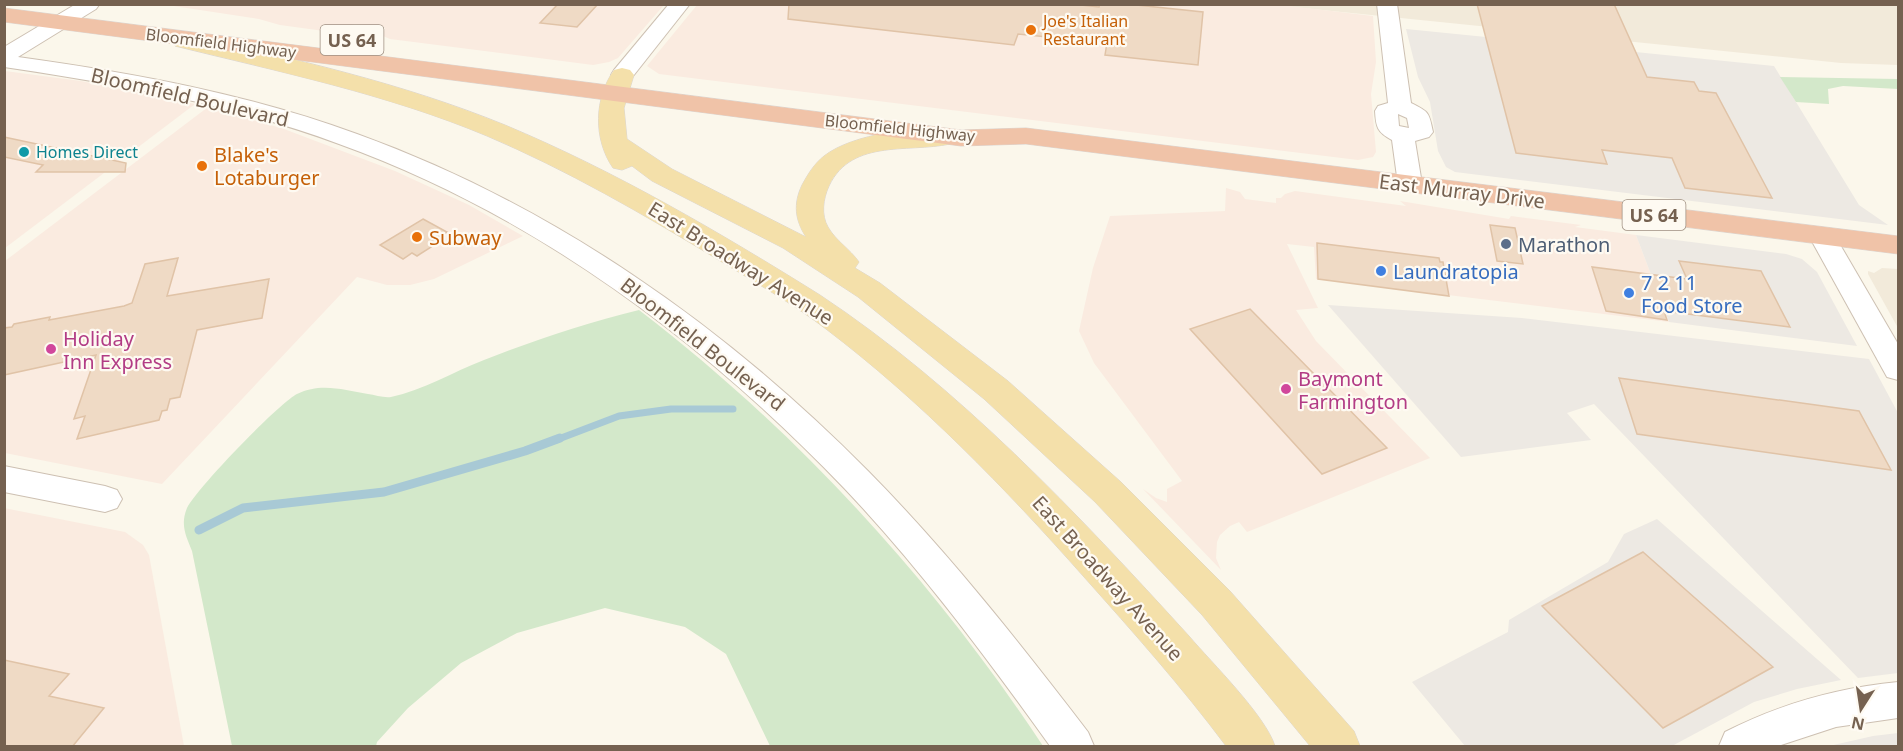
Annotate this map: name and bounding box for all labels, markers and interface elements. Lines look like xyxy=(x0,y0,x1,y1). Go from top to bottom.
place label: Joe's Italian Restaurant xyxy=(1041,10,1128,50)
street label: Bloomfield Highway xyxy=(145,23,298,63)
marker: Joe's Italian Restaurant xyxy=(1024,23,1038,37)
road number: US 64 xyxy=(320,25,384,55)
street label: Bloomfield Boulevard xyxy=(89,61,291,133)
street label: Bloomfield Highway xyxy=(824,109,977,147)
place label: Homes Direct xyxy=(36,141,138,163)
place label: Blake's Lotaburger xyxy=(214,141,320,191)
marker: Homes Direct xyxy=(17,145,31,159)
marker: Blake's Lotaburger xyxy=(195,159,209,173)
street label: East Murray Drive xyxy=(1377,167,1547,215)
street label: East Broadway Avenue xyxy=(643,195,839,331)
road number: US 64 xyxy=(1622,200,1686,230)
place label: Subway xyxy=(429,224,502,251)
marker: Subway xyxy=(410,230,424,244)
place label: Marathon xyxy=(1518,231,1610,258)
marker: Marathon xyxy=(1499,237,1513,251)
place label: Laundratopia xyxy=(1393,258,1519,285)
marker: Laundratopia xyxy=(1374,264,1388,278)
place label: 7 2 11 Food Store xyxy=(1641,269,1743,319)
street label: Bloomfield Boulevard xyxy=(615,271,791,417)
marker: 7 2 11 Food Store xyxy=(1622,286,1636,300)
place label: Holiday Inn Express xyxy=(63,325,172,375)
marker: Holiday Inn Express xyxy=(44,342,58,356)
place label: Baymont Farmington xyxy=(1298,365,1408,415)
marker: Baymont Farmington xyxy=(1279,382,1293,396)
street label: East Broadway Avenue xyxy=(1027,490,1189,666)
north arrow xyxy=(1831,679,1891,739)
text: N xyxy=(1849,712,1867,736)

